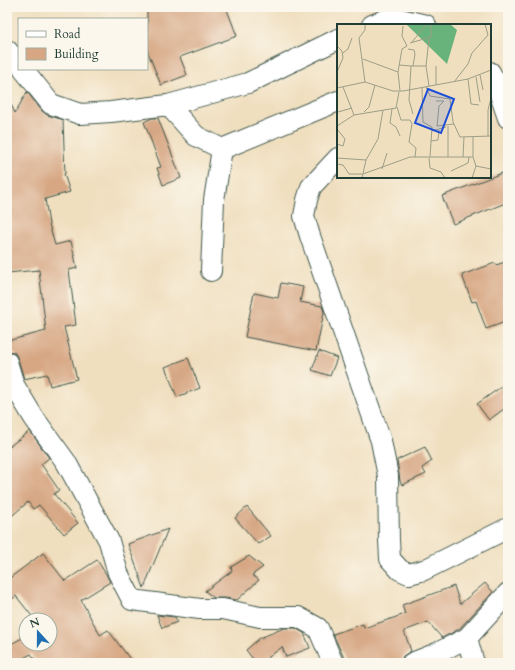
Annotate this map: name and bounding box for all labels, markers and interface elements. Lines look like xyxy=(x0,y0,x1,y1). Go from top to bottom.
legend xyxy=(18,18,148,70)
inset map xyxy=(337,24,491,178)
text: Road xyxy=(54,26,81,42)
text: Building xyxy=(54,46,99,62)
north arrow xyxy=(18,612,58,652)
text: N xyxy=(27,614,42,632)

